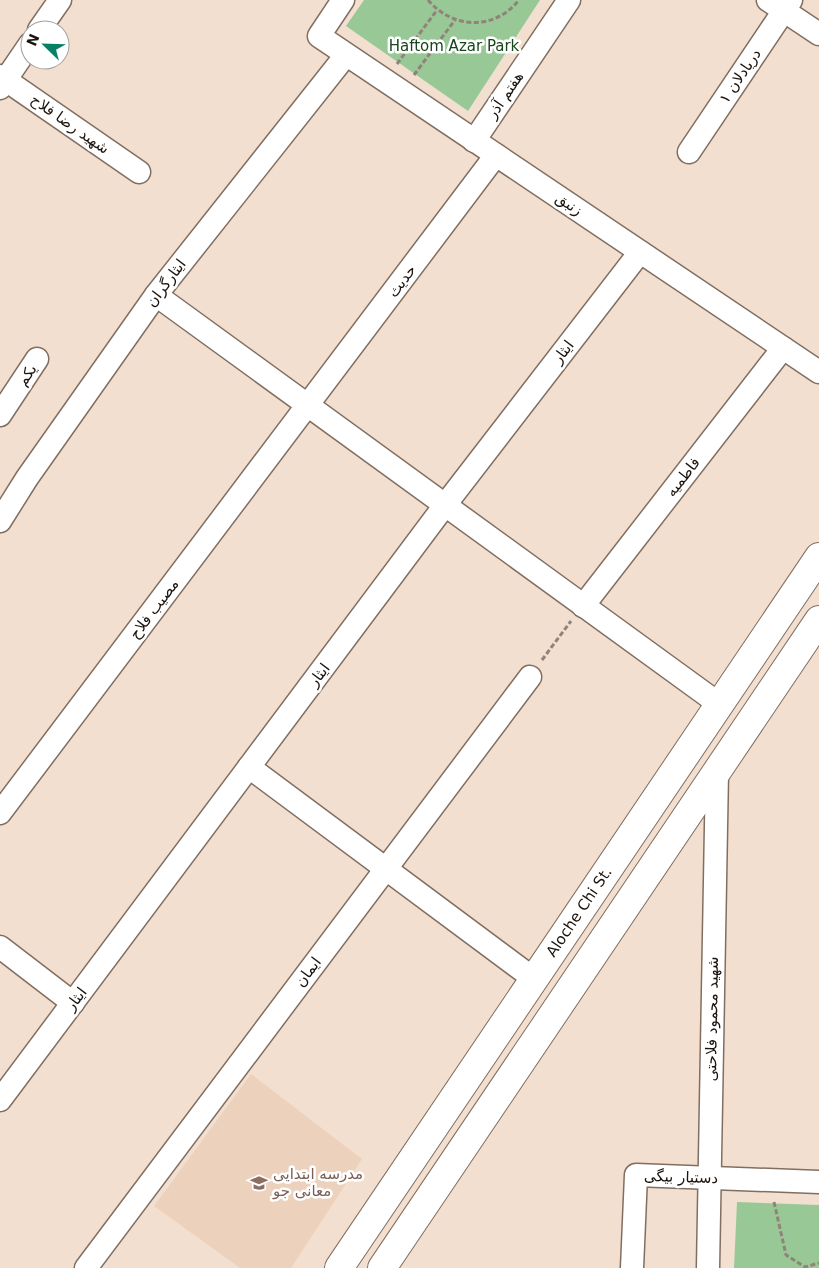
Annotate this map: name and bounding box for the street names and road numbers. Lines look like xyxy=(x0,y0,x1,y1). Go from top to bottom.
street label: دریادلان ۱ xyxy=(715,45,765,107)
street label: هفتم آذر xyxy=(482,68,527,123)
street label: شهید رضا فلاح xyxy=(27,90,113,158)
street label: زنبق xyxy=(552,189,586,219)
street label: ایثارگران xyxy=(142,256,190,310)
street label: حدیث xyxy=(384,261,420,301)
street label: ایثار xyxy=(548,337,578,368)
street label: یکم xyxy=(13,361,41,389)
street label: فاطمیه xyxy=(662,454,704,500)
street label: مصیب فلاح xyxy=(125,575,183,643)
street label: ایثار xyxy=(304,660,334,691)
street label: Aloche Chi St. xyxy=(542,864,616,960)
street label: ایمان xyxy=(291,954,325,990)
street label: شهید محمود فلاحتی xyxy=(702,957,722,1081)
street label: ایثار xyxy=(61,984,91,1015)
street label: دستیار بیگی xyxy=(644,1167,718,1187)

